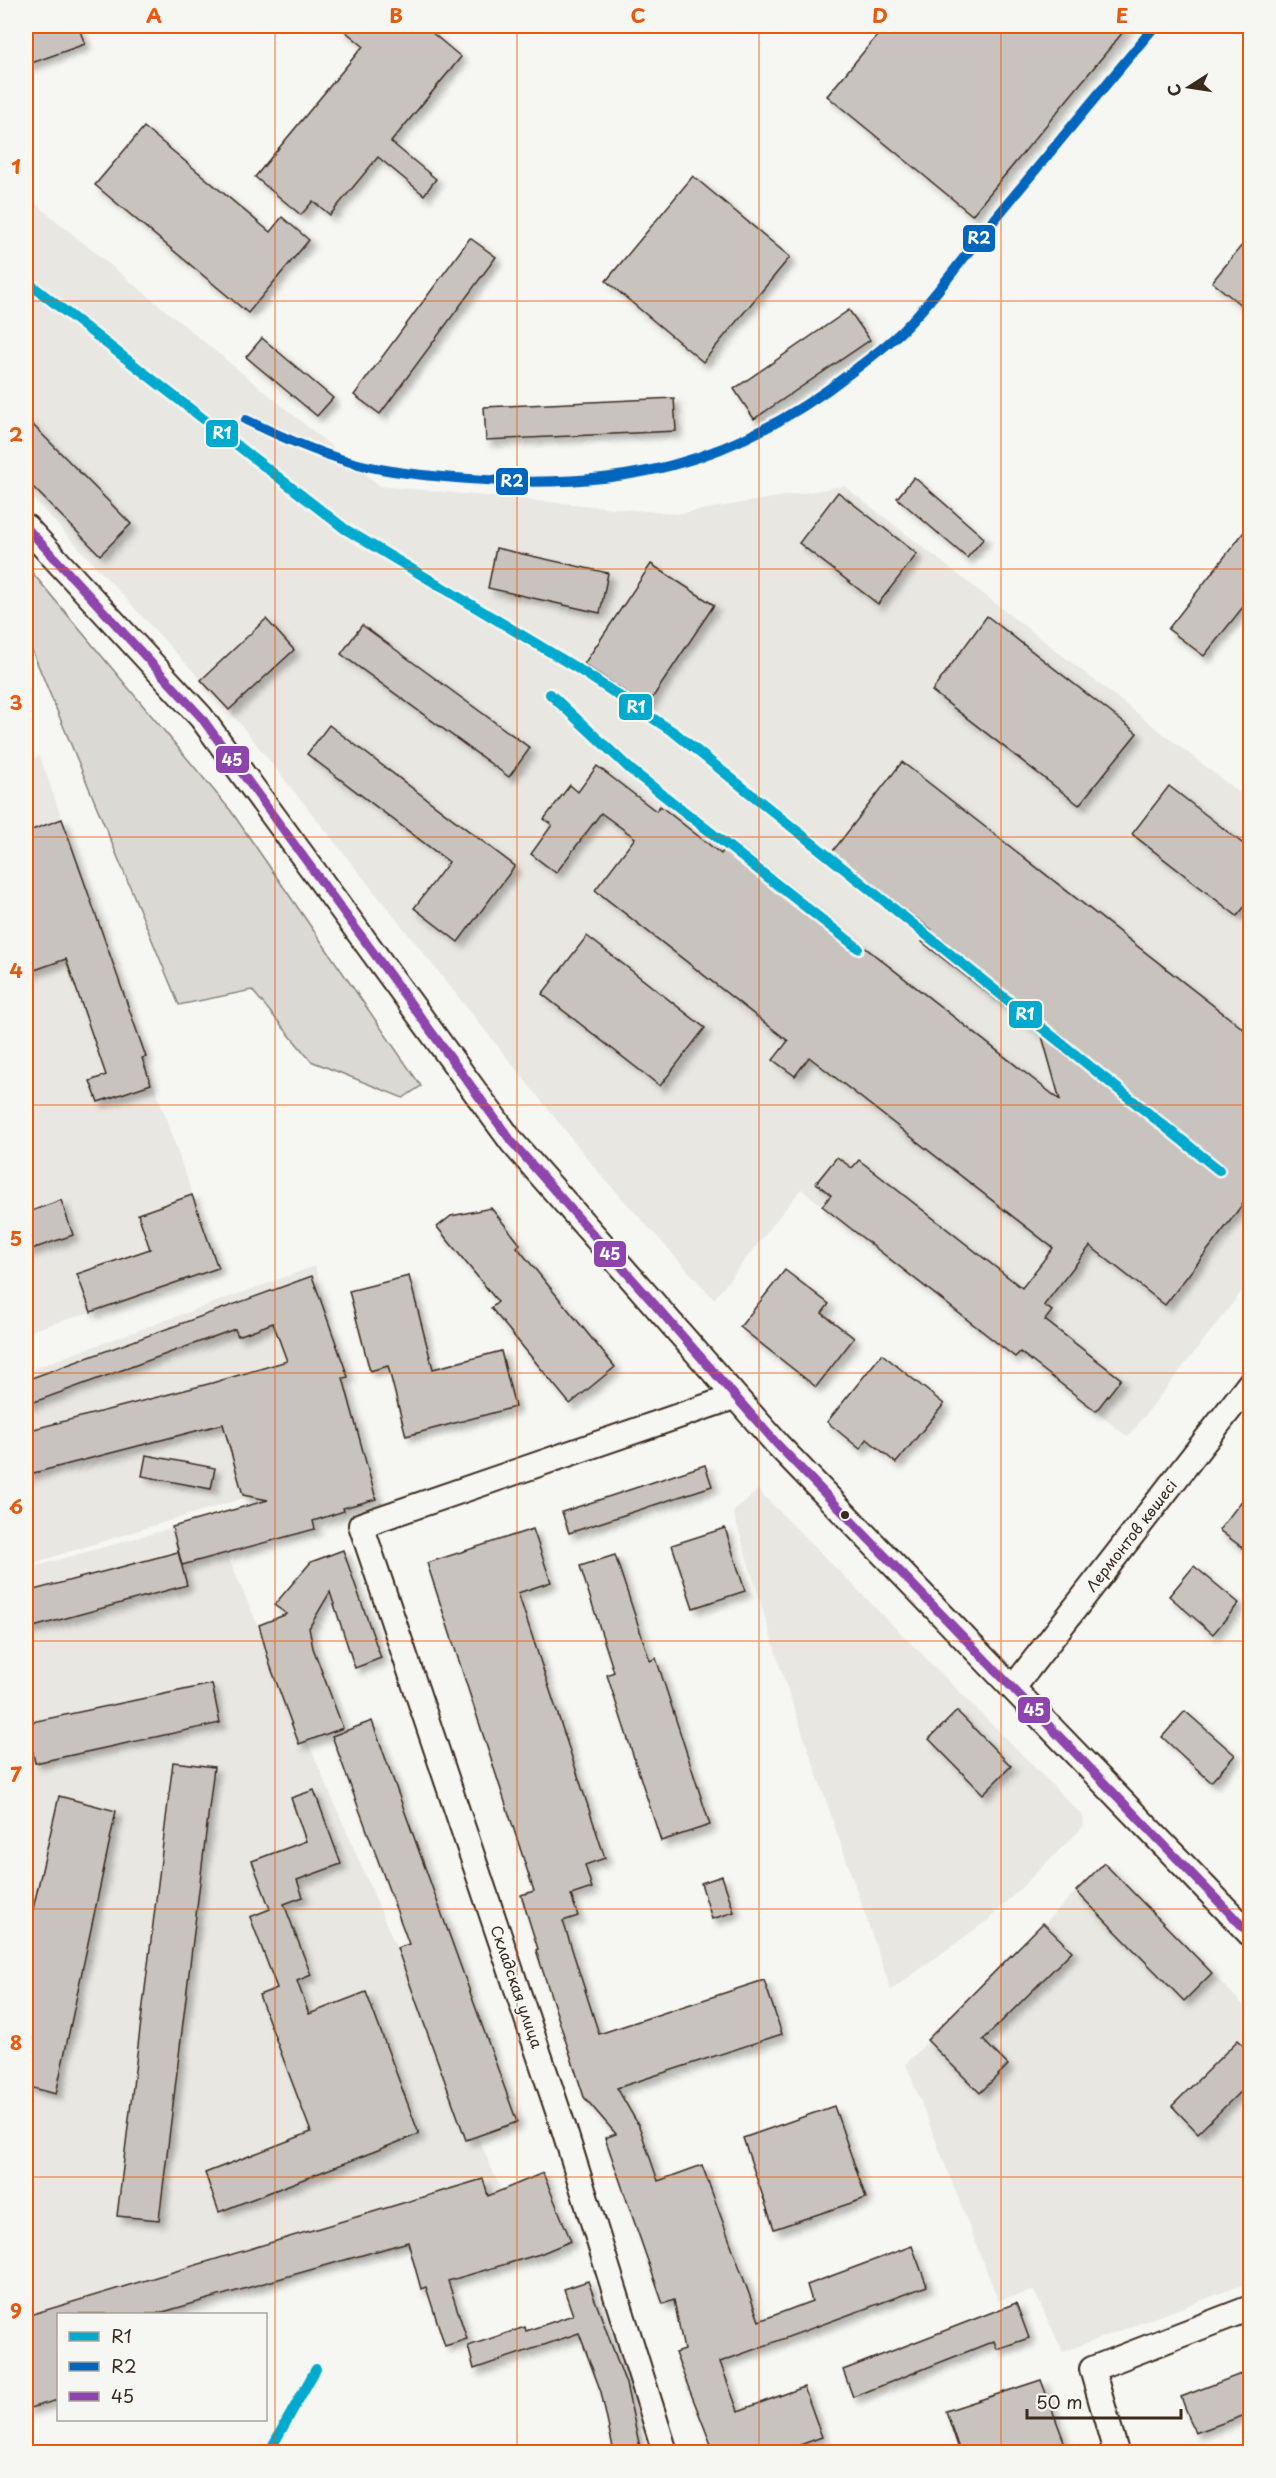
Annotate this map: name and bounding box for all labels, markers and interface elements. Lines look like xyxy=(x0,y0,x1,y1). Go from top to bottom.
text: A xyxy=(146,0,162,30)
text: B xyxy=(389,0,403,30)
text: C xyxy=(630,0,646,30)
text: D xyxy=(872,0,888,30)
text: E xyxy=(1116,0,1128,30)
north arrow xyxy=(1159,57,1219,117)
text: С xyxy=(1160,82,1186,99)
text: 1 xyxy=(11,151,21,181)
line badge: R2 xyxy=(962,224,996,253)
text: R2 xyxy=(968,225,990,249)
text: 2 xyxy=(9,419,23,449)
line badge: R1 xyxy=(205,419,239,448)
text: R1 xyxy=(213,420,232,444)
line badge: R2 xyxy=(495,467,529,496)
text: R2 xyxy=(501,468,523,492)
text: 3 xyxy=(9,687,23,717)
line badge: R1 xyxy=(618,693,653,721)
text: R1 xyxy=(627,694,646,718)
line badge: 45 xyxy=(215,745,250,774)
text: 45 xyxy=(221,747,243,771)
text: 4 xyxy=(9,955,23,985)
line badge: R1 xyxy=(1008,1000,1043,1029)
text: R1 xyxy=(1016,1001,1035,1025)
text: 5 xyxy=(10,1223,22,1253)
line badge: 45 xyxy=(593,1240,627,1268)
text: 45 xyxy=(599,1241,621,1265)
street label: Лермонтов көшесі xyxy=(1080,1474,1182,1596)
text: 6 xyxy=(9,1491,23,1521)
unlabelled marker xyxy=(839,1509,851,1521)
line badge: 45 xyxy=(1017,1696,1051,1724)
text: 45 xyxy=(1023,1697,1045,1721)
text: 7 xyxy=(10,1759,22,1789)
street label: Складская улица xyxy=(486,1922,549,2052)
text: 8 xyxy=(10,2027,22,2057)
text: 9 xyxy=(10,2295,22,2325)
legend xyxy=(57,2313,267,2421)
text: R1 xyxy=(111,2322,132,2349)
text: R2 xyxy=(111,2352,137,2379)
text: 45 xyxy=(111,2382,134,2409)
scale bar xyxy=(1027,2382,1182,2420)
text: 50 m xyxy=(1036,2388,1083,2415)

